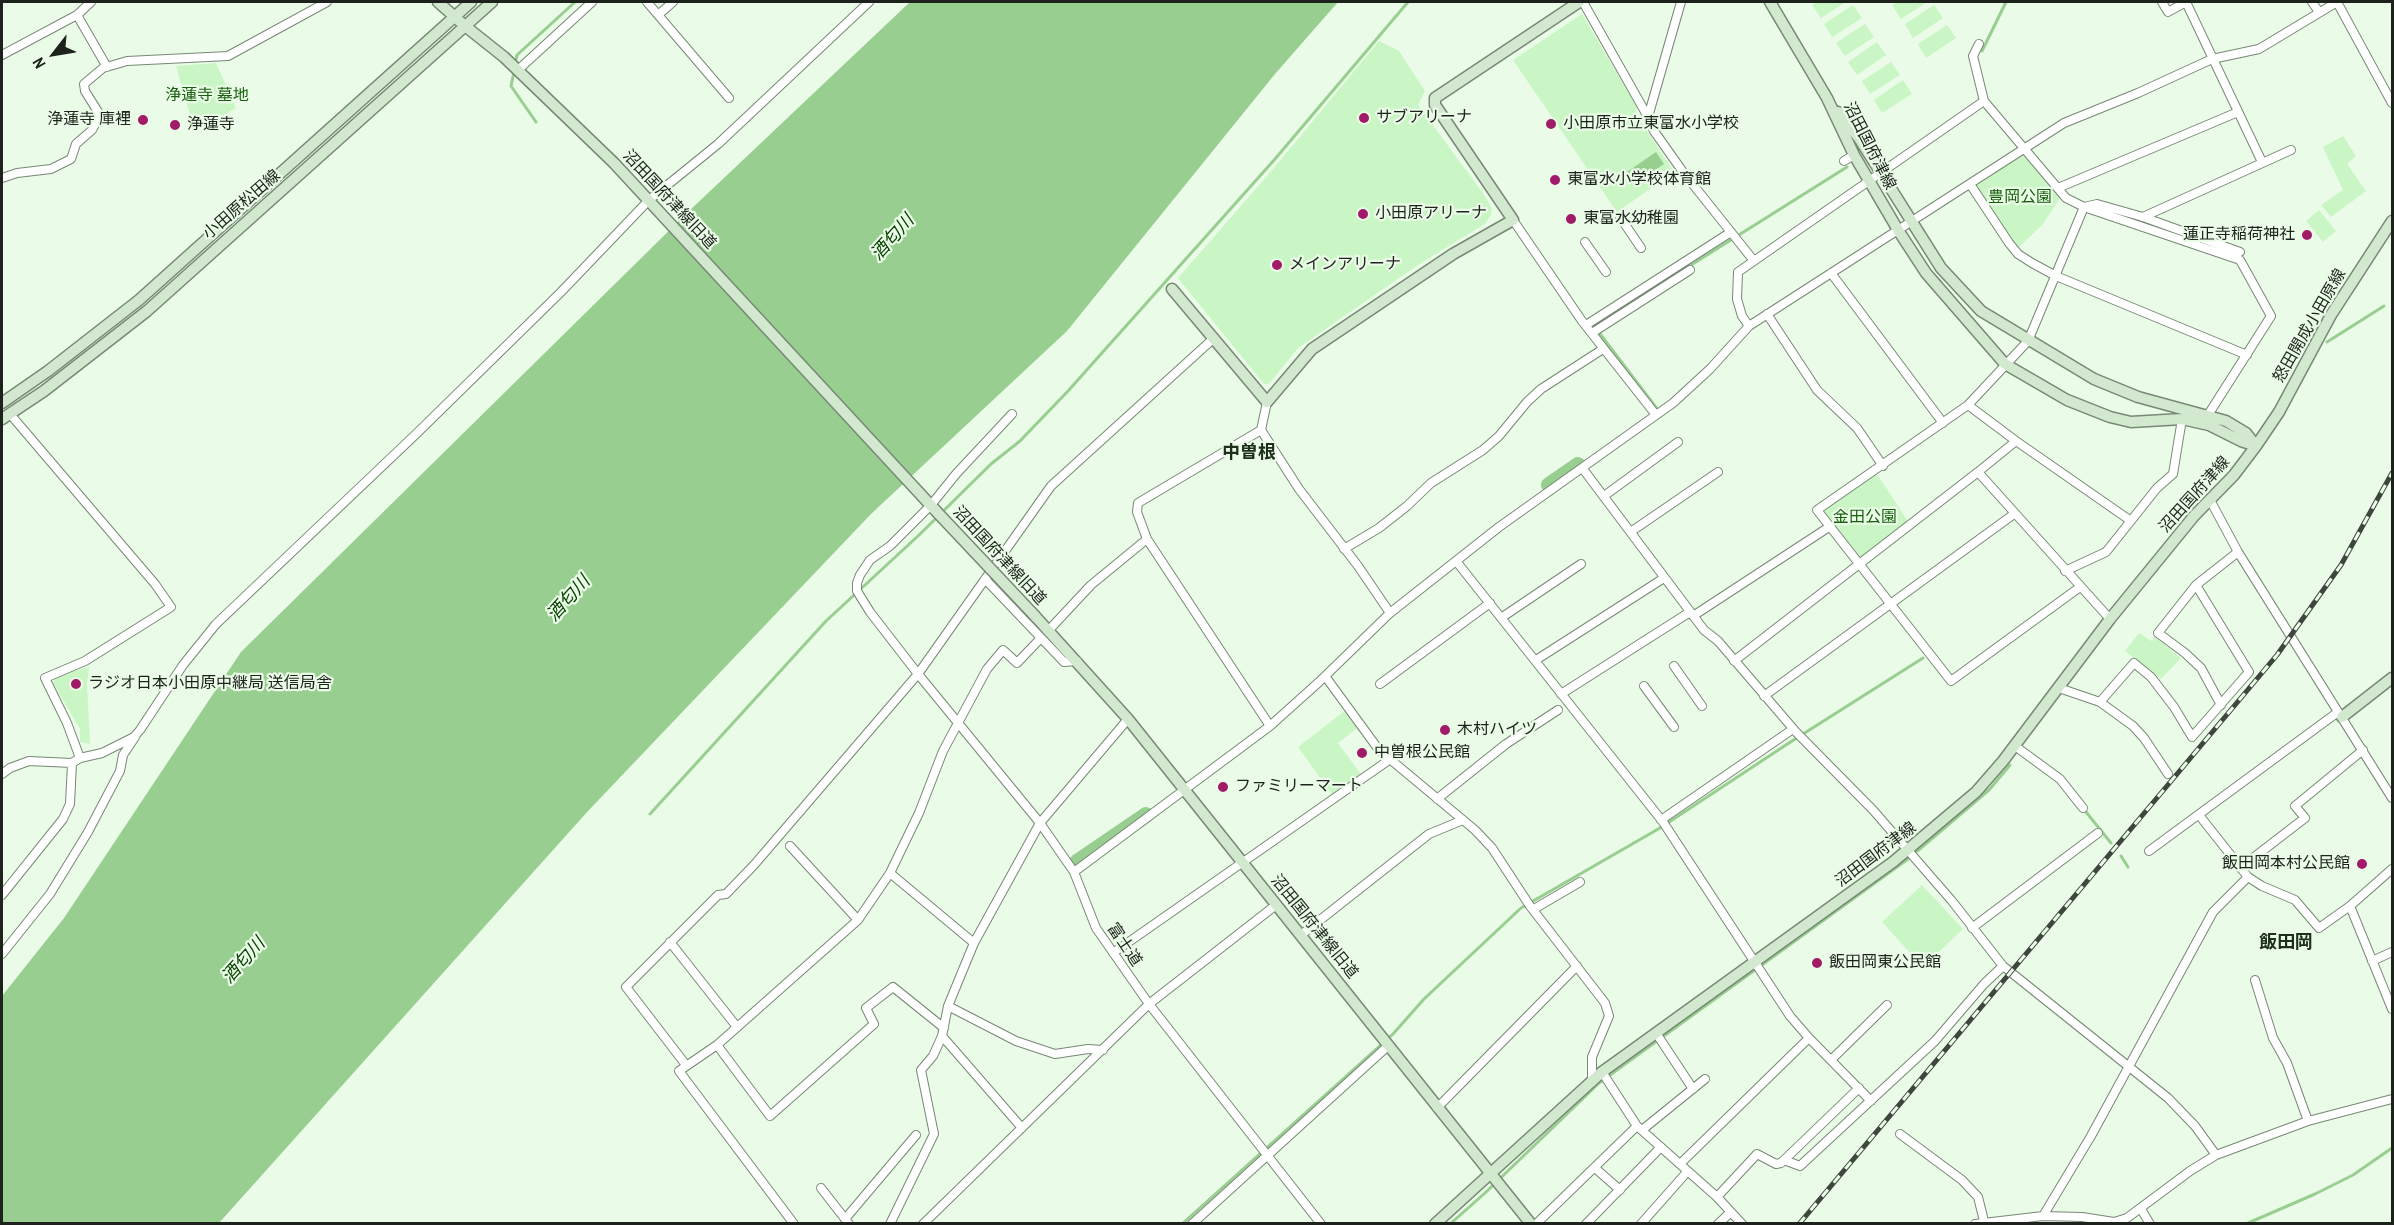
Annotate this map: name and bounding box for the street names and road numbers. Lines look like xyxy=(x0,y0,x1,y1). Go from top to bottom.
street label: 沼田国府津線 xyxy=(1839,99,1899,193)
street label: 沼田国府津線旧道 xyxy=(618,147,720,253)
street label: 小田原松田線 xyxy=(199,166,285,244)
street label: 怒田開成小田原線 xyxy=(2270,266,2350,386)
street label: 沼田国府津線 xyxy=(2156,453,2234,537)
street label: 沼田国府津線旧道 xyxy=(948,503,1050,609)
street label: 沼田国府津線 xyxy=(1832,818,1920,892)
street label: 沼田国府津線旧道 xyxy=(1266,871,1362,983)
street label: 富士道 xyxy=(1103,920,1145,970)

